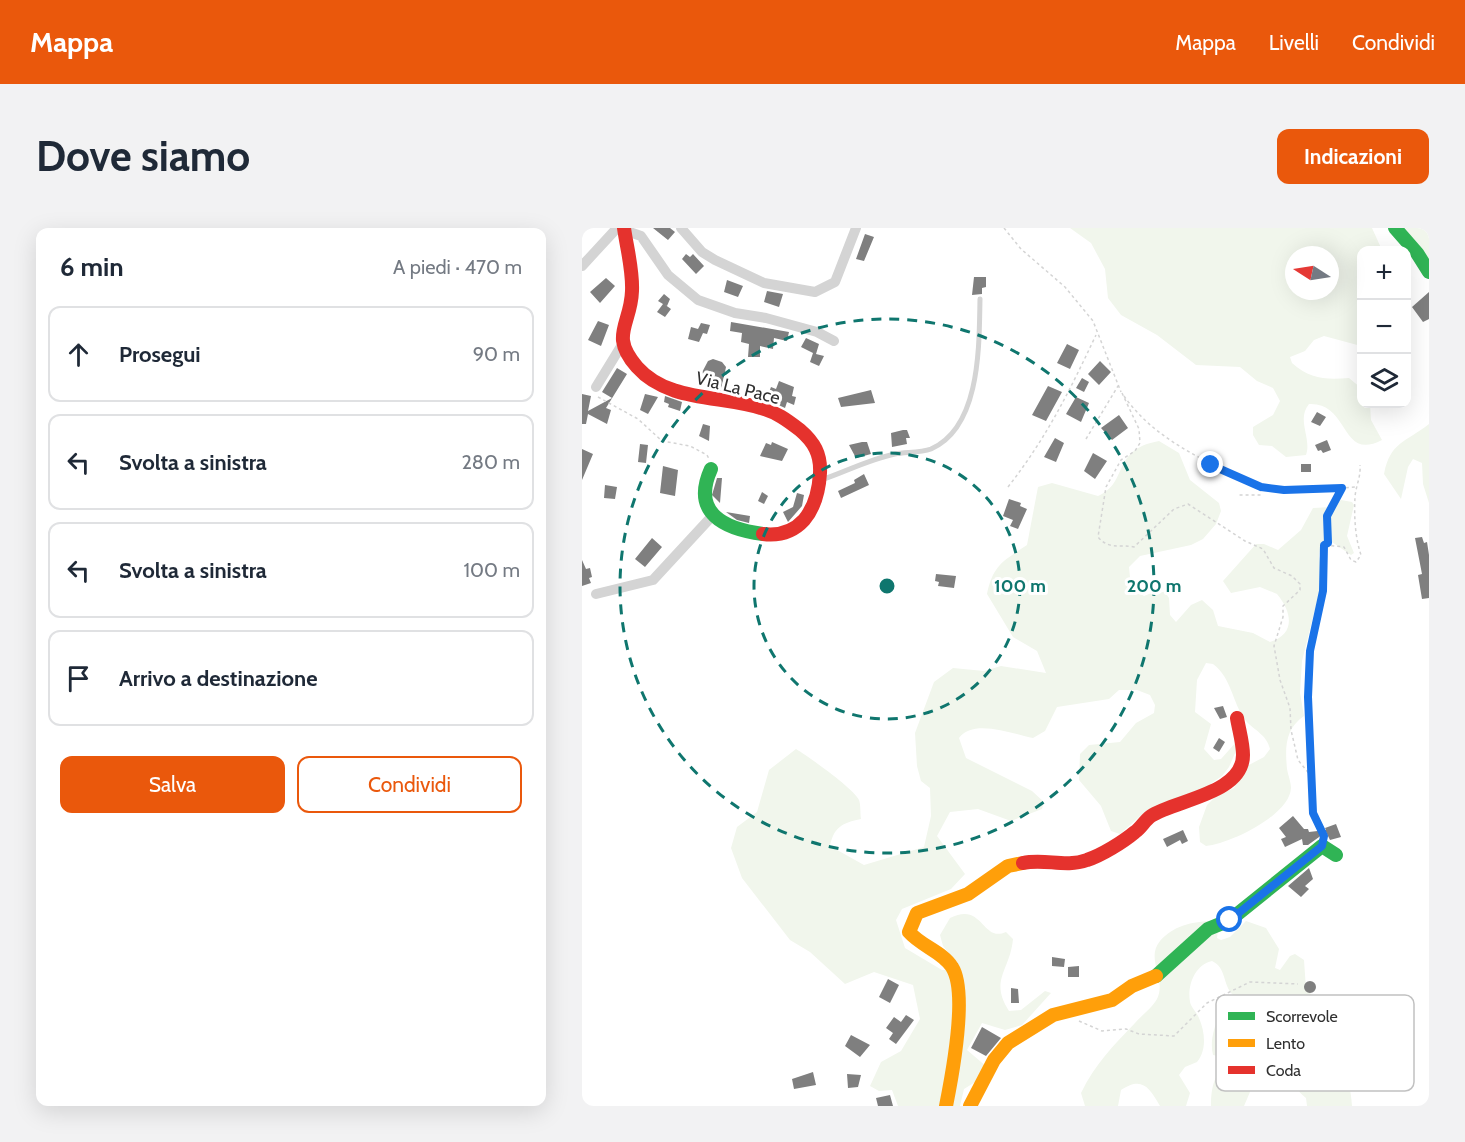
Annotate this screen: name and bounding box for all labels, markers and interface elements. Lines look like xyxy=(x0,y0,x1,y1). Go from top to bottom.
text: Mappa xyxy=(30,25,113,59)
text: Mappa xyxy=(1175,30,1236,55)
text: Livelli xyxy=(1269,30,1319,55)
text: Condividi xyxy=(1352,30,1435,55)
button: Indicazioni xyxy=(1277,129,1429,184)
text: Dove siamo xyxy=(36,130,250,182)
north arrow xyxy=(1285,246,1339,300)
map controls xyxy=(1357,246,1411,408)
button: + xyxy=(1357,246,1411,300)
text: 6 min xyxy=(60,251,124,283)
text: A piedi · 470 m xyxy=(393,255,522,279)
button: − xyxy=(1357,300,1411,354)
icon: ahead xyxy=(62,338,95,371)
text: Prosegui xyxy=(119,341,201,368)
text: 90 m xyxy=(473,342,520,366)
button: layers xyxy=(1357,354,1411,408)
street label: Via La Pace xyxy=(694,367,782,409)
icon: left xyxy=(62,446,95,479)
text: Svolta a sinistra xyxy=(119,449,267,476)
text: 280 m xyxy=(461,450,520,474)
route end xyxy=(1197,451,1223,477)
icon: left xyxy=(62,554,95,587)
text: Svolta a sinistra xyxy=(119,557,267,584)
text: 100 m xyxy=(464,558,520,582)
text: 100 m xyxy=(994,575,1046,597)
text: 200 m xyxy=(1127,575,1181,597)
centre of rings xyxy=(877,576,897,596)
icon: arrive xyxy=(62,662,95,695)
text: Arrivo a destinazione xyxy=(119,665,317,692)
button: Salva xyxy=(60,756,285,813)
button: Condividi xyxy=(297,756,522,813)
route start xyxy=(1216,906,1242,932)
legend xyxy=(1216,995,1414,1091)
text: Scorrevole xyxy=(1266,1007,1338,1026)
text: Lento xyxy=(1266,1034,1305,1053)
text: Coda xyxy=(1266,1061,1301,1080)

